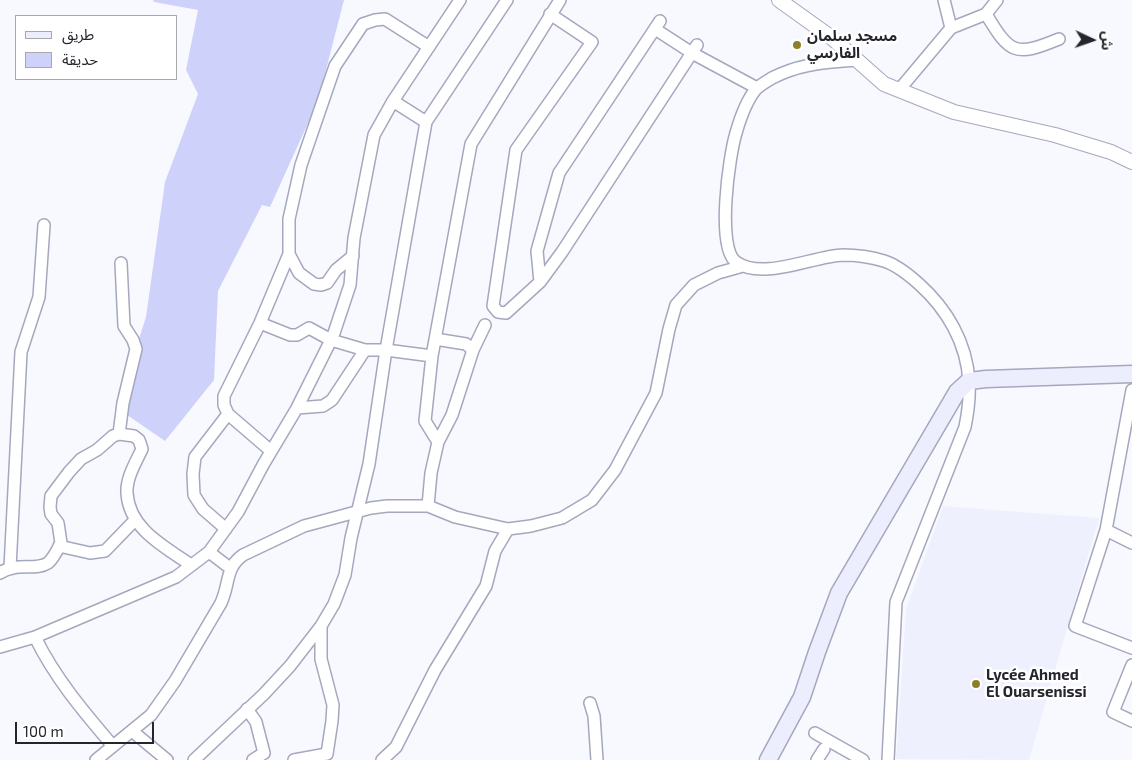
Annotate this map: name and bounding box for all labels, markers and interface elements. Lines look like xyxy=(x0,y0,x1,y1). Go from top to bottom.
legend xyxy=(15,15,178,80)
north arrow xyxy=(1067,15,1117,65)
text: طريق xyxy=(62,25,94,43)
place label: مسجد سلمان الفارسي xyxy=(807,27,897,62)
text: ش xyxy=(1098,31,1116,51)
marker: مسجد سلمان الفارسي xyxy=(791,39,803,51)
text: حديقة xyxy=(62,50,98,68)
place label: Lycée Ahmed El Ouarsenissi xyxy=(986,666,1087,701)
marker: Lycée Ahmed El Ouarsenissi xyxy=(970,678,982,690)
scale bar xyxy=(18,712,156,744)
text: 100 m xyxy=(23,722,64,740)

